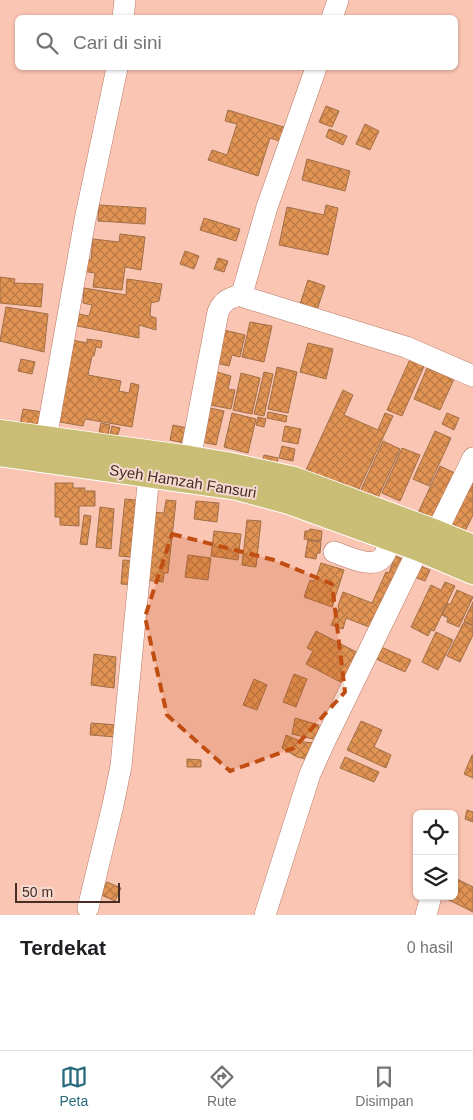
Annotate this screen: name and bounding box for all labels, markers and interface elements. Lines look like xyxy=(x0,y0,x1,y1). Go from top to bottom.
search box xyxy=(15,15,458,70)
icon: search xyxy=(33,29,61,57)
text: Cari di sini xyxy=(73,32,162,53)
street label: Syeh Hamzah Fansuri xyxy=(108,461,258,501)
map controls xyxy=(413,810,458,900)
button: locate xyxy=(413,810,458,855)
button: layers xyxy=(413,855,458,900)
scale bar xyxy=(15,880,120,903)
text: 50 m xyxy=(22,884,53,900)
text: Terdekat xyxy=(20,936,106,959)
text: 0 hasil xyxy=(407,939,453,956)
tab: Peta xyxy=(59,1063,88,1109)
tab: Rute xyxy=(207,1063,237,1109)
tab: Disimpan xyxy=(355,1063,414,1109)

